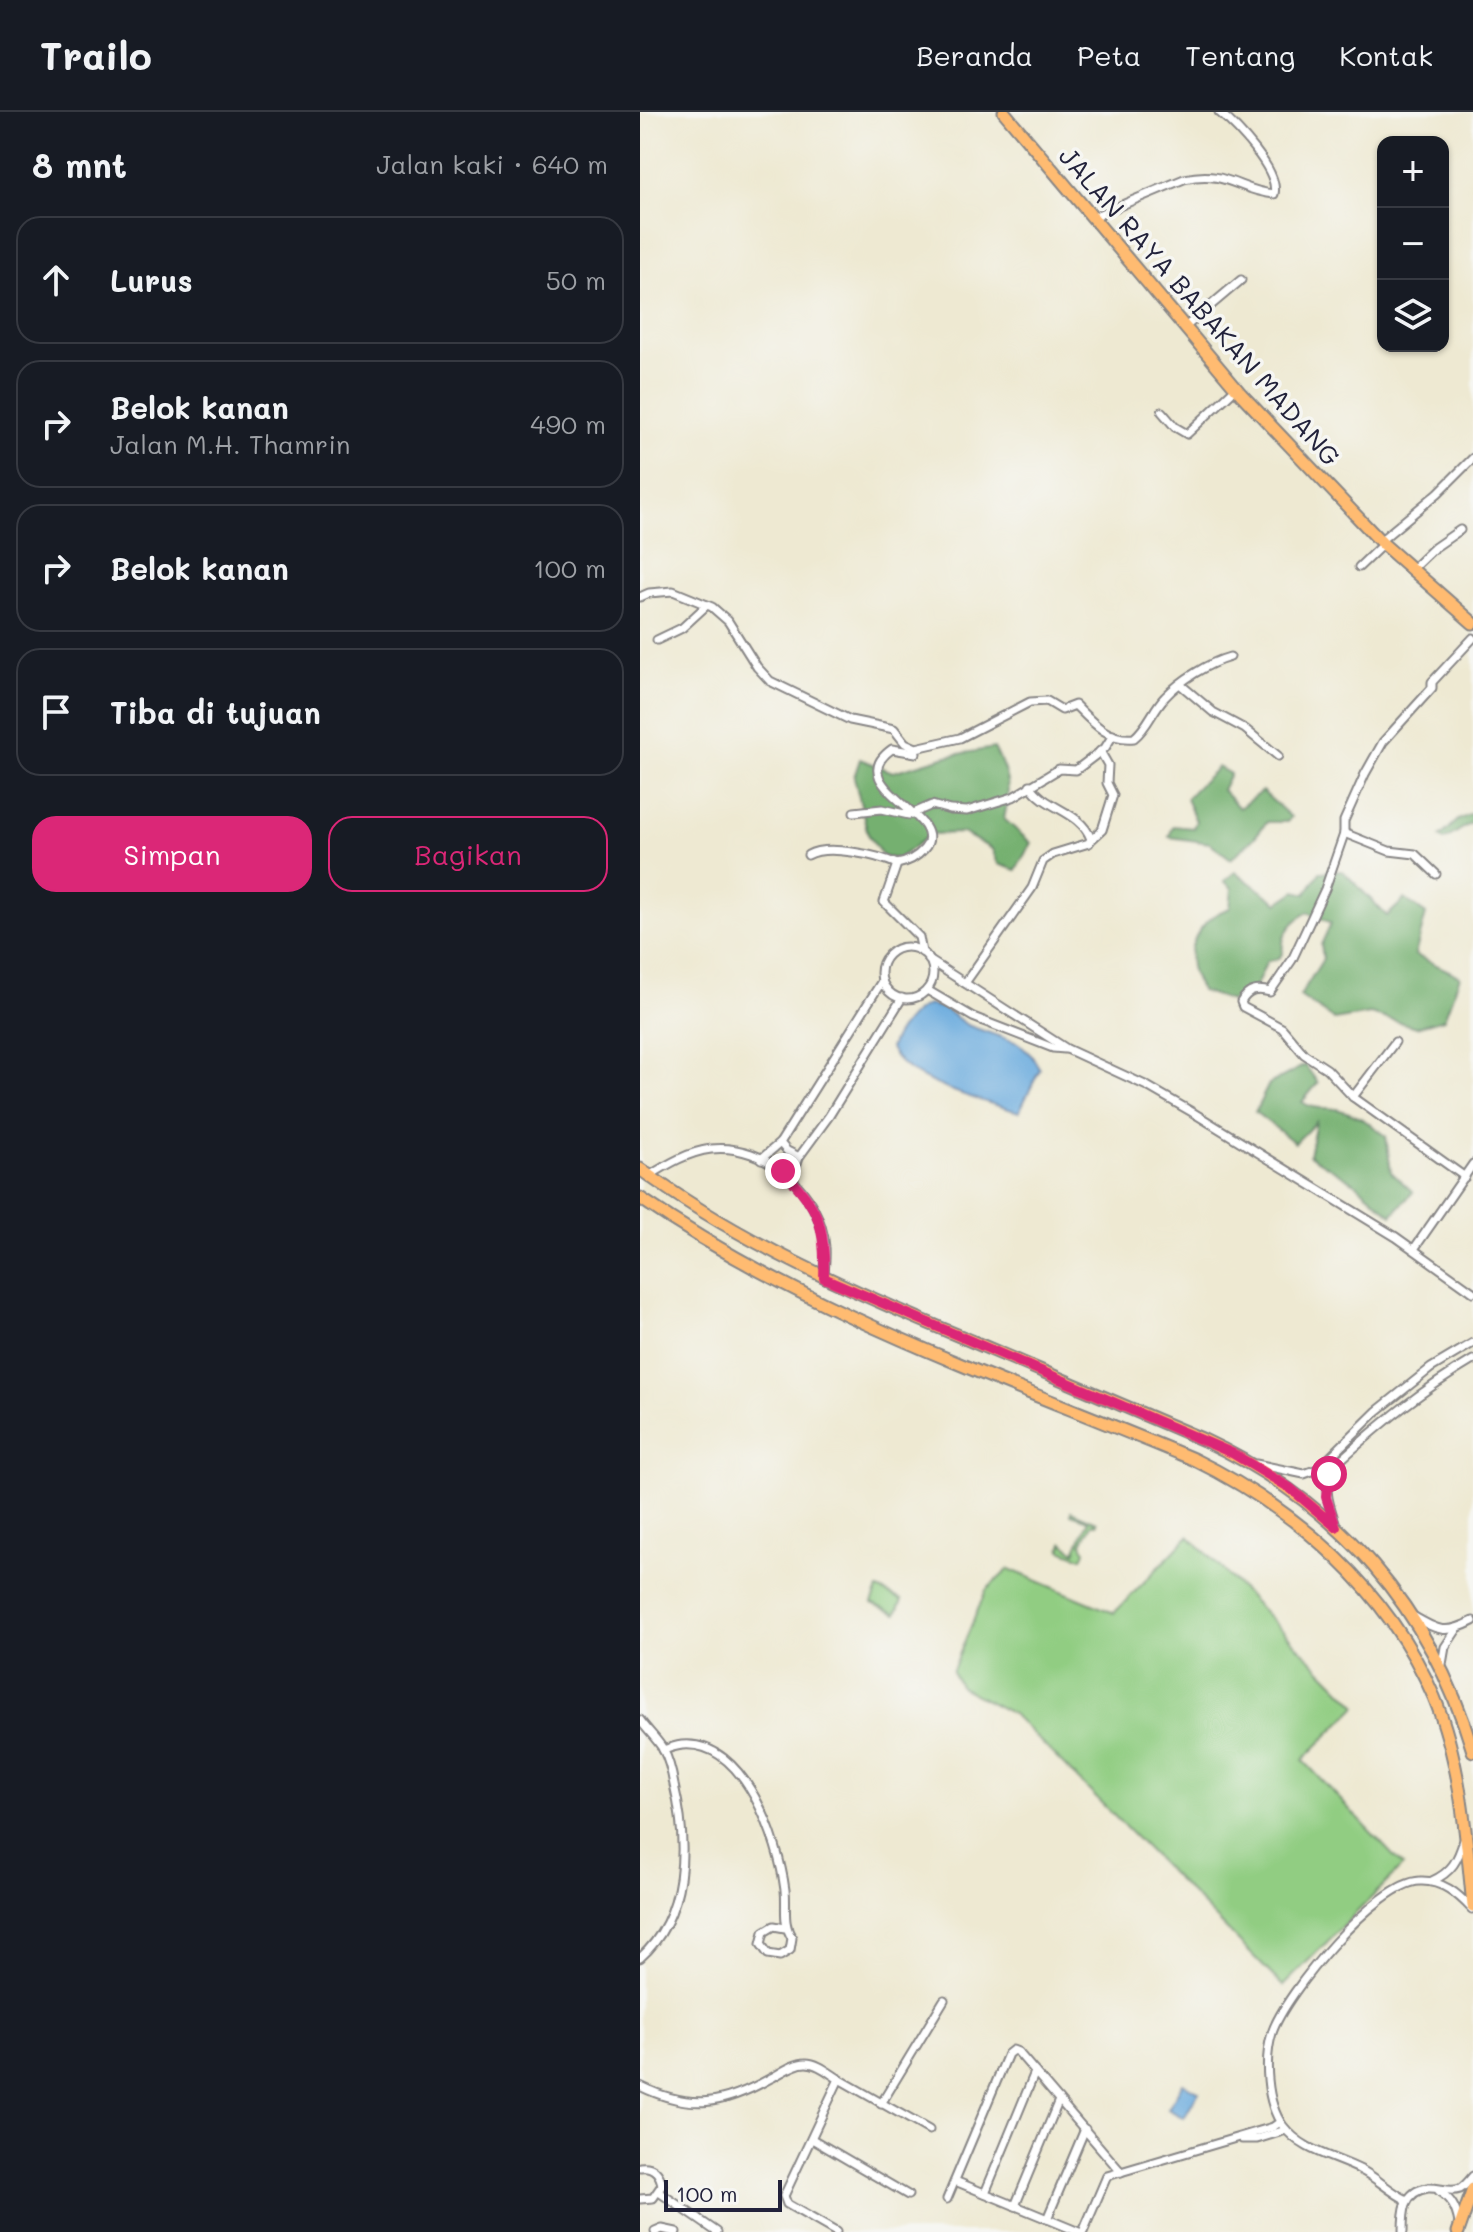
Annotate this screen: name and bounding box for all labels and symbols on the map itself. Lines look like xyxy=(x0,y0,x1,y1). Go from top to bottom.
street label: JALAN RAYA BABAKAN MADANG xyxy=(1052,139,1348,473)
route end xyxy=(765,1153,801,1189)
route start xyxy=(1311,1456,1347,1492)
scale bar xyxy=(664,2176,782,2212)

